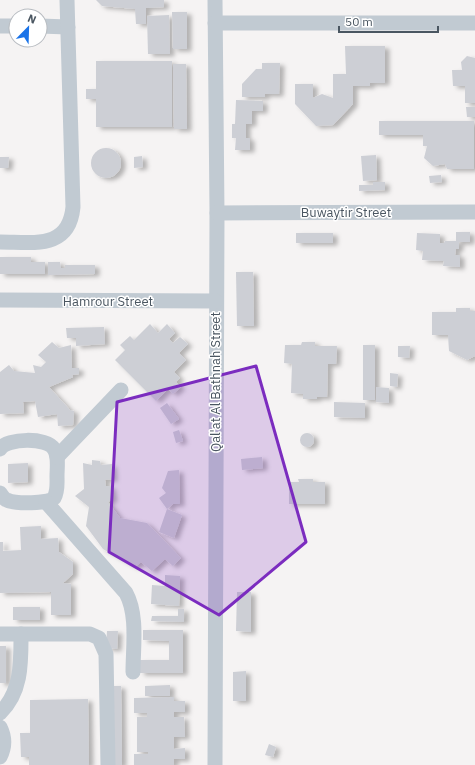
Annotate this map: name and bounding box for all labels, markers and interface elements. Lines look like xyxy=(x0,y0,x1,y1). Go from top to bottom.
north arrow xyxy=(8,8,48,48)
scale bar xyxy=(339,8,438,34)
text: N xyxy=(26,11,38,27)
text: 50 m xyxy=(345,14,373,29)
street label: Buwaytir Street xyxy=(301,204,391,221)
street label: Hamrour Street xyxy=(63,293,153,310)
street label: Qal'at Al Bathnah Street xyxy=(207,312,224,452)

